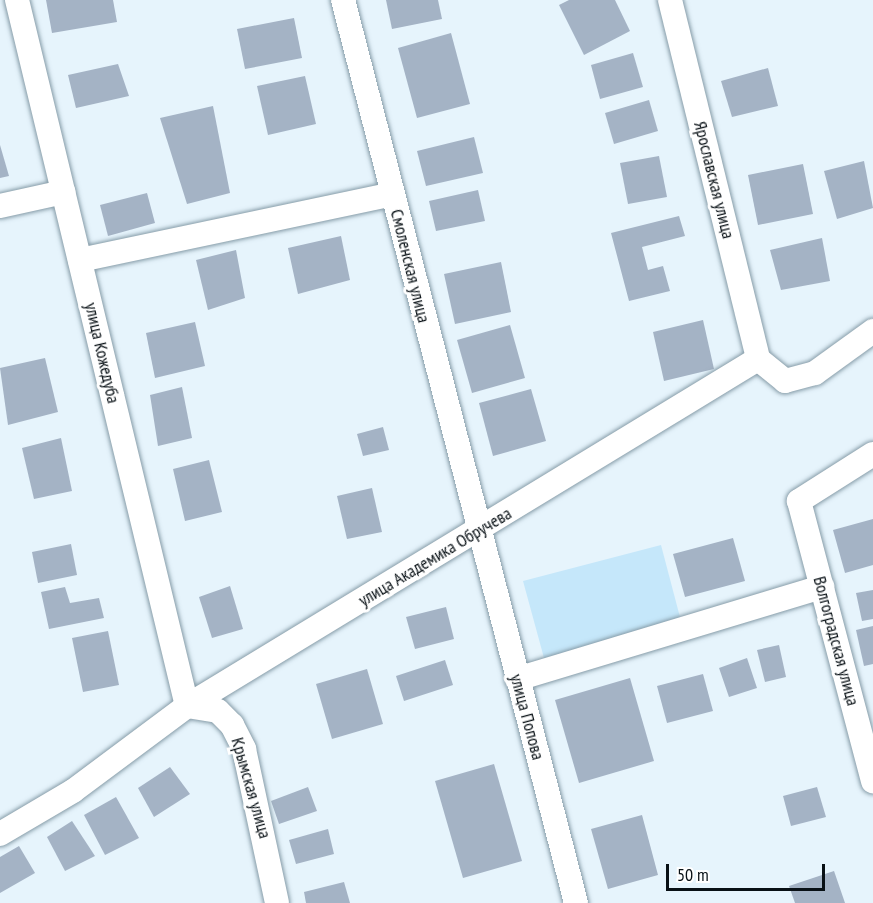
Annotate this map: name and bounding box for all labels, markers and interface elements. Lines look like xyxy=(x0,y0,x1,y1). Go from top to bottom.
street label: Ярославская улица xyxy=(689,119,739,241)
street label: Смоленская улица xyxy=(385,207,435,325)
street label: улица Кожедуба xyxy=(80,301,124,405)
street label: улица Академика Обручева xyxy=(354,503,516,611)
street label: Волгоградская улица xyxy=(808,574,864,708)
street label: улица Попова xyxy=(505,672,549,762)
street label: Крымская улица xyxy=(226,735,276,841)
scale bar xyxy=(669,852,828,890)
text: 50 m xyxy=(677,863,709,886)

